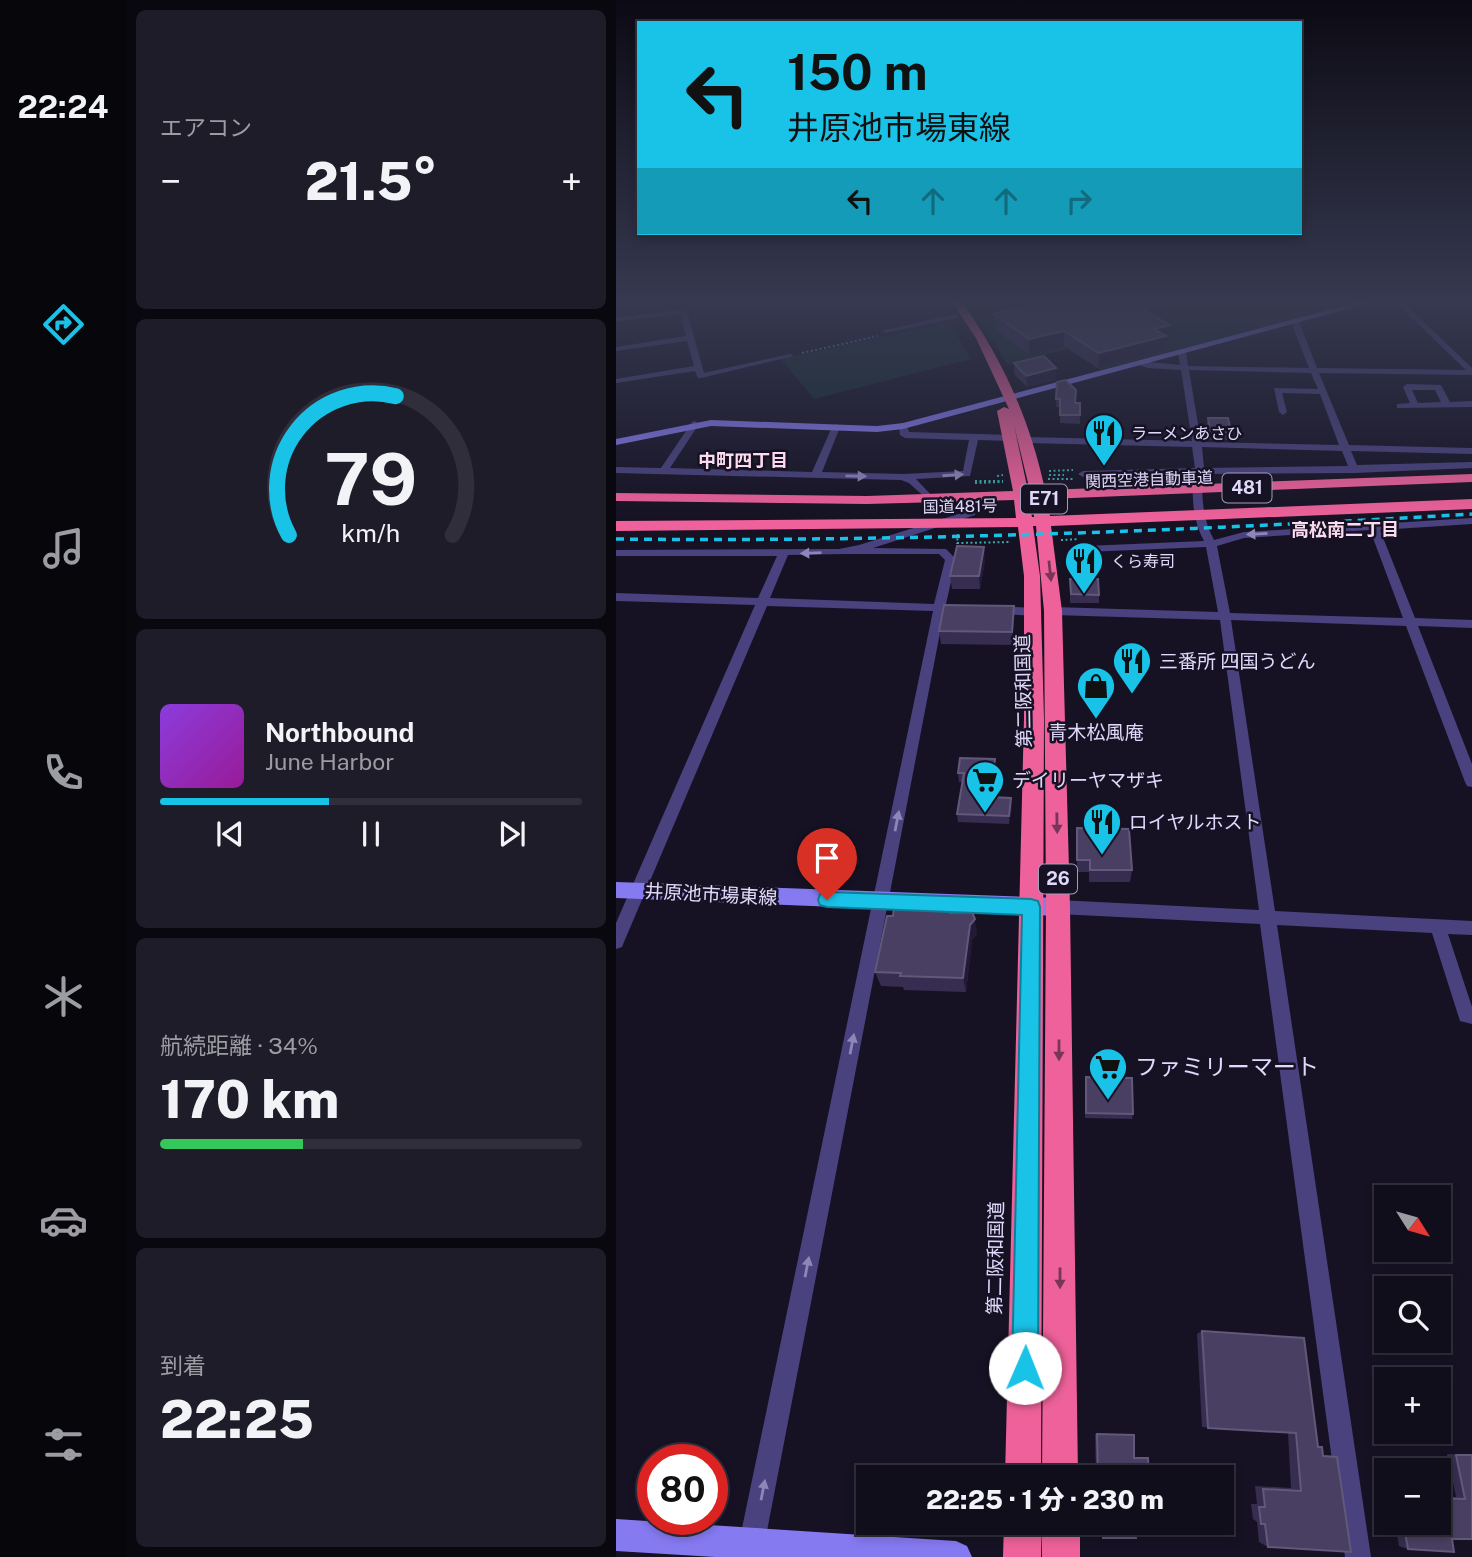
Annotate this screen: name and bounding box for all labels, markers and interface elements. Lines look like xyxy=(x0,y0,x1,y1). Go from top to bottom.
text: 150 m xyxy=(787,43,928,101)
icon: left xyxy=(672,49,763,140)
text: 22:24 xyxy=(17,88,109,125)
text: 井原池市場東線 xyxy=(787,109,1011,146)
text: エアコン xyxy=(160,114,252,141)
text: 21.5° xyxy=(305,151,437,212)
text: − xyxy=(160,159,181,204)
text: + xyxy=(561,159,582,204)
icon: left xyxy=(841,182,879,220)
icon: ahead xyxy=(914,182,952,220)
icon: ahead xyxy=(987,182,1025,220)
icon: right xyxy=(1060,182,1098,220)
icon: directions xyxy=(39,300,88,349)
restaurant icon: ラーメンあさひ xyxy=(1083,412,1125,467)
place label: ラーメンあさひ xyxy=(1131,424,1242,443)
text: 79 xyxy=(325,437,417,522)
district label: 中町四丁目 xyxy=(698,450,788,471)
street label: 関西空港自動車道 xyxy=(1085,468,1213,491)
one-way arrow xyxy=(942,469,964,480)
one-way arrow xyxy=(845,471,867,482)
road number: 481 xyxy=(1222,474,1272,502)
road number: E71 xyxy=(1021,485,1067,514)
street label: 国道481号 xyxy=(922,496,998,517)
text: km/h xyxy=(342,518,400,548)
district label: 高松南二丁目 xyxy=(1291,519,1399,540)
icon: music xyxy=(39,524,88,573)
one-way arrow xyxy=(1246,529,1268,540)
restaurant icon: くら寿司 xyxy=(1063,540,1105,595)
one-way arrow xyxy=(800,548,822,559)
place label: くら寿司 xyxy=(1111,552,1175,571)
one-way arrow xyxy=(1044,560,1055,582)
street label: 第二阪和国道 xyxy=(1011,634,1035,748)
restaurant icon: 三番所 四国うどん xyxy=(1111,640,1153,695)
place label: 三番所 四国うどん xyxy=(1159,650,1316,672)
shop icon: 青木松風庵 xyxy=(1075,665,1117,720)
text: Northbound xyxy=(265,717,414,748)
place label: 青木松風庵 xyxy=(1048,721,1144,743)
icon: phone xyxy=(39,748,88,797)
text: June Harbor xyxy=(265,748,394,775)
supermarket icon: デイリーヤマザキ xyxy=(964,759,1006,814)
place label: デイリーヤマザキ xyxy=(1012,769,1164,791)
restaurant icon: ロイヤルホスト xyxy=(1081,801,1123,856)
one-way arrow xyxy=(891,810,902,832)
place label: ロイヤルホスト xyxy=(1129,811,1261,833)
one-way arrow xyxy=(1051,812,1062,834)
icon: previous xyxy=(211,815,249,853)
icon: pause xyxy=(352,815,390,853)
icon: next xyxy=(493,815,531,853)
pin xyxy=(797,828,857,900)
icon: arrive xyxy=(808,839,846,877)
road number: 26 xyxy=(1039,864,1077,894)
street label: 井原池市場東線 xyxy=(644,880,778,908)
icon: climate xyxy=(39,972,88,1021)
text: 航続距離 · 34% xyxy=(160,1032,318,1059)
one-way arrow xyxy=(847,1033,858,1055)
one-way arrow xyxy=(1053,1039,1065,1061)
supermarket icon: ファミリーマート xyxy=(1087,1046,1129,1101)
place label: ファミリーマート xyxy=(1135,1053,1319,1080)
text: 170 km xyxy=(160,1069,339,1130)
north arrow xyxy=(1374,1185,1451,1262)
map controls xyxy=(1374,1185,1451,1535)
icon: car xyxy=(39,1196,88,1245)
street label: 第二阪和国道 xyxy=(983,1201,1007,1315)
one-way arrow xyxy=(802,1256,813,1278)
one-way arrow xyxy=(1054,1267,1066,1289)
button: search xyxy=(1374,1276,1451,1353)
position arrow xyxy=(988,1331,1062,1405)
text: 到着 xyxy=(160,1352,206,1379)
button: + xyxy=(1374,1367,1451,1444)
text: 22:25 xyxy=(160,1389,314,1450)
icon: filters xyxy=(39,1420,88,1469)
speed limit sign: 80 xyxy=(637,1444,728,1535)
button: − xyxy=(1374,1458,1451,1535)
one-way arrow xyxy=(757,1479,768,1501)
text: 22:25 · 1 分 · 230 m xyxy=(926,1484,1164,1515)

